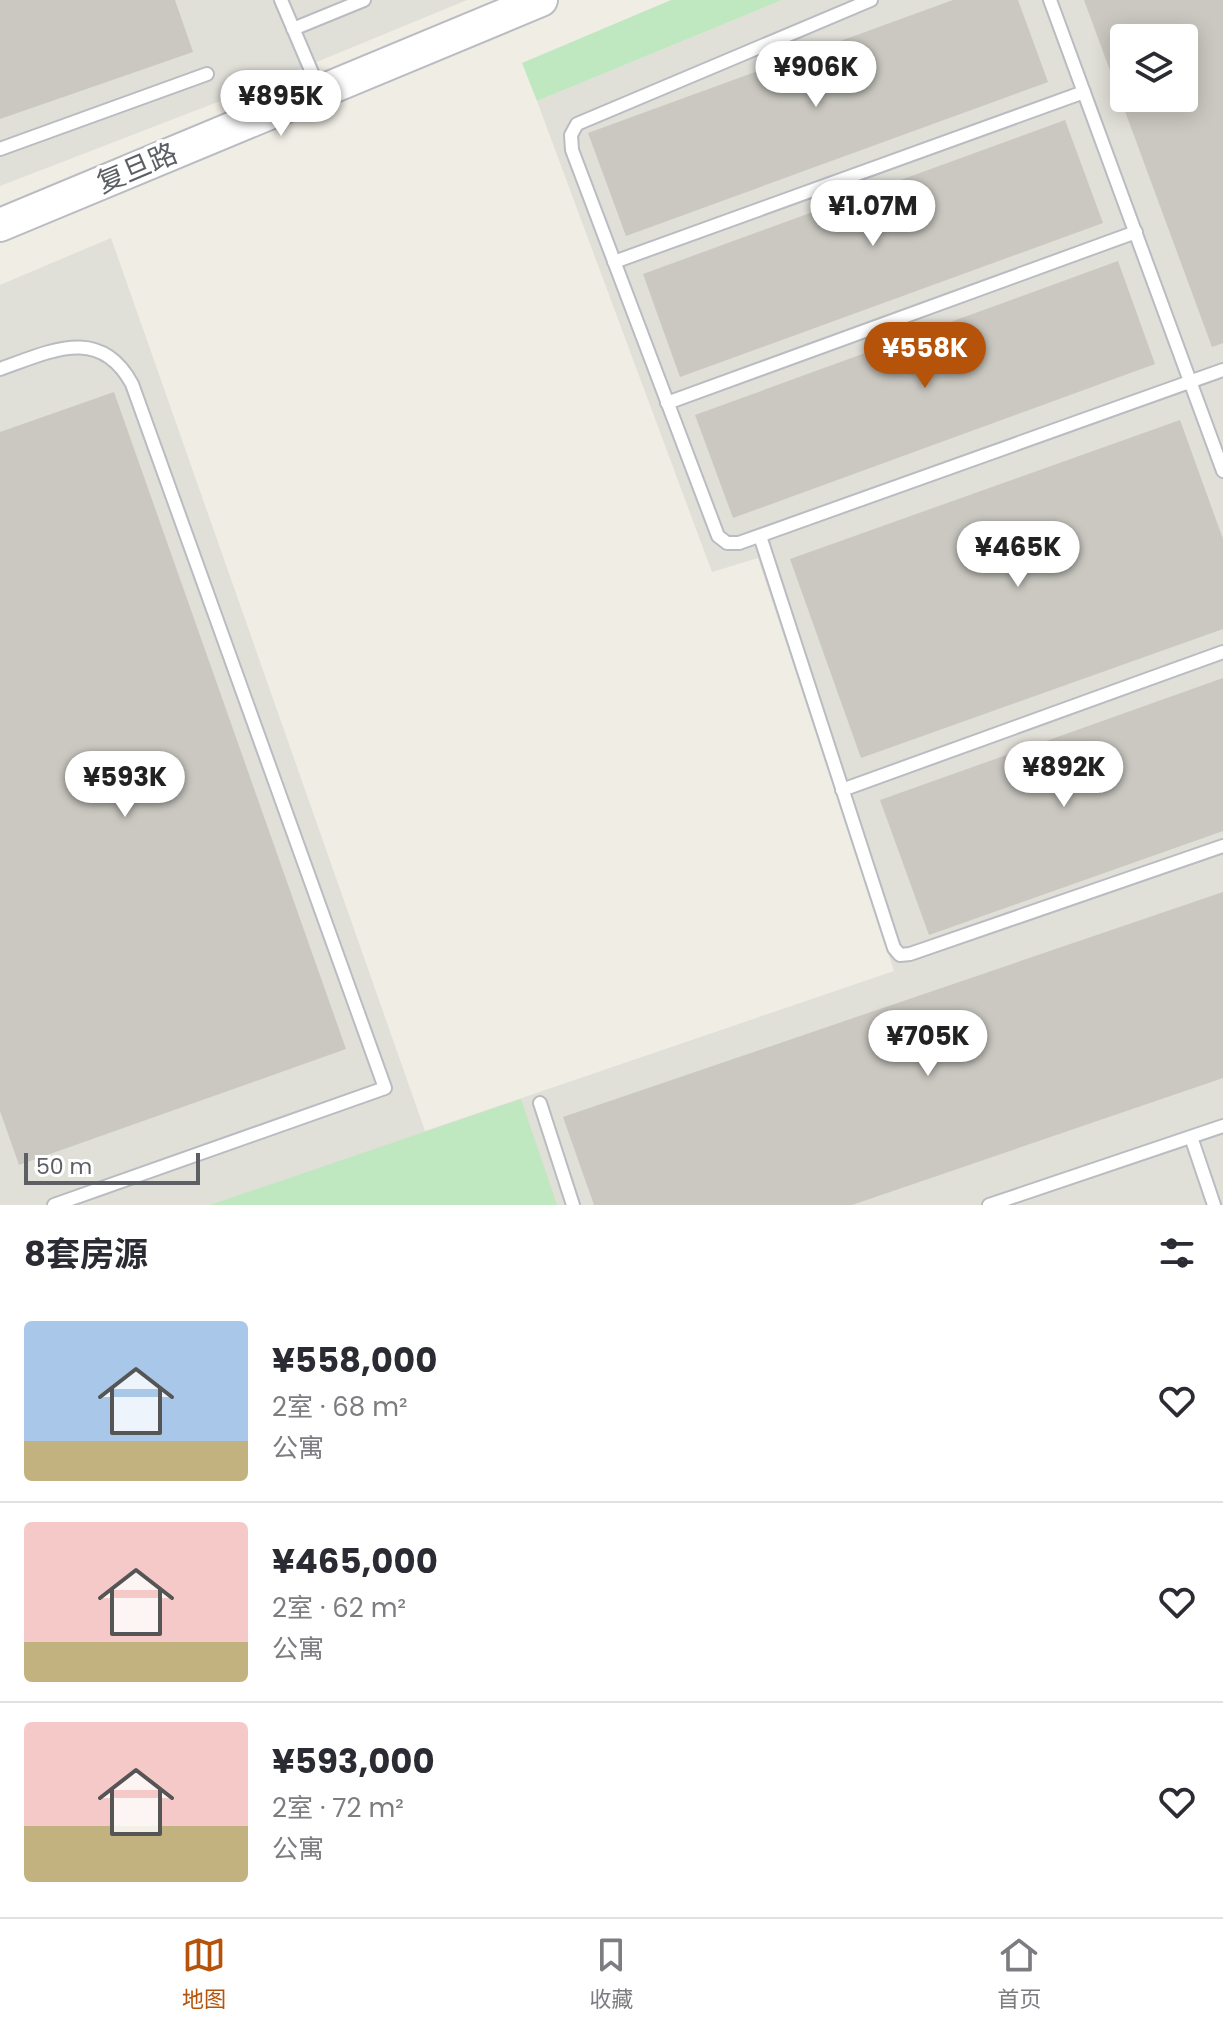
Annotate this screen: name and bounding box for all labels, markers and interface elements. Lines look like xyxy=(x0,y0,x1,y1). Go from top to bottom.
map controls xyxy=(1110,24,1198,112)
button: layers xyxy=(1110,24,1198,112)
pin: ¥906K xyxy=(760,41,872,109)
text: ¥906K xyxy=(773,49,859,85)
pin: ¥895K xyxy=(225,70,337,138)
text: ¥895K xyxy=(238,78,324,114)
street label: 复旦路 xyxy=(91,134,183,202)
pin: ¥1.07M xyxy=(808,180,938,248)
text: ¥1.07M xyxy=(828,188,918,224)
pin: ¥558K xyxy=(869,322,981,390)
text: ¥558K xyxy=(882,330,968,366)
pin: ¥465K xyxy=(962,521,1074,589)
text: ¥465K xyxy=(975,529,1061,565)
pin: ¥892K xyxy=(1008,741,1120,809)
text: ¥892K xyxy=(1022,749,1106,785)
pin: ¥593K xyxy=(69,751,181,819)
text: ¥593K xyxy=(83,759,167,795)
pin: ¥705K xyxy=(872,1010,984,1078)
text: ¥705K xyxy=(886,1018,970,1054)
scale bar xyxy=(24,1149,200,1185)
text: 50 m xyxy=(36,1151,92,1182)
text: 8套房源 xyxy=(24,1230,148,1278)
icon: filters xyxy=(1155,1231,1199,1275)
text: ¥558,000 xyxy=(272,1336,437,1384)
icon: home xyxy=(88,1353,184,1449)
icon: heart xyxy=(1155,1379,1199,1423)
text: 2室 · 68 m² xyxy=(272,1389,408,1425)
text: 公寓 xyxy=(272,1430,324,1466)
text: ¥465,000 xyxy=(272,1537,438,1585)
icon: home xyxy=(88,1554,184,1650)
icon: heart xyxy=(1155,1580,1199,1624)
text: 2室 · 62 m² xyxy=(272,1590,406,1626)
text: 公寓 xyxy=(272,1631,324,1667)
text: ¥593,000 xyxy=(272,1737,435,1785)
icon: home xyxy=(88,1754,184,1850)
icon: heart xyxy=(1155,1780,1199,1824)
text: 2室 · 72 m² xyxy=(272,1790,404,1826)
text: 公寓 xyxy=(272,1831,324,1867)
tab: 地图 xyxy=(182,1933,226,2016)
tab: 收藏 xyxy=(589,1933,633,2016)
tab: 首页 xyxy=(997,1933,1041,2016)

